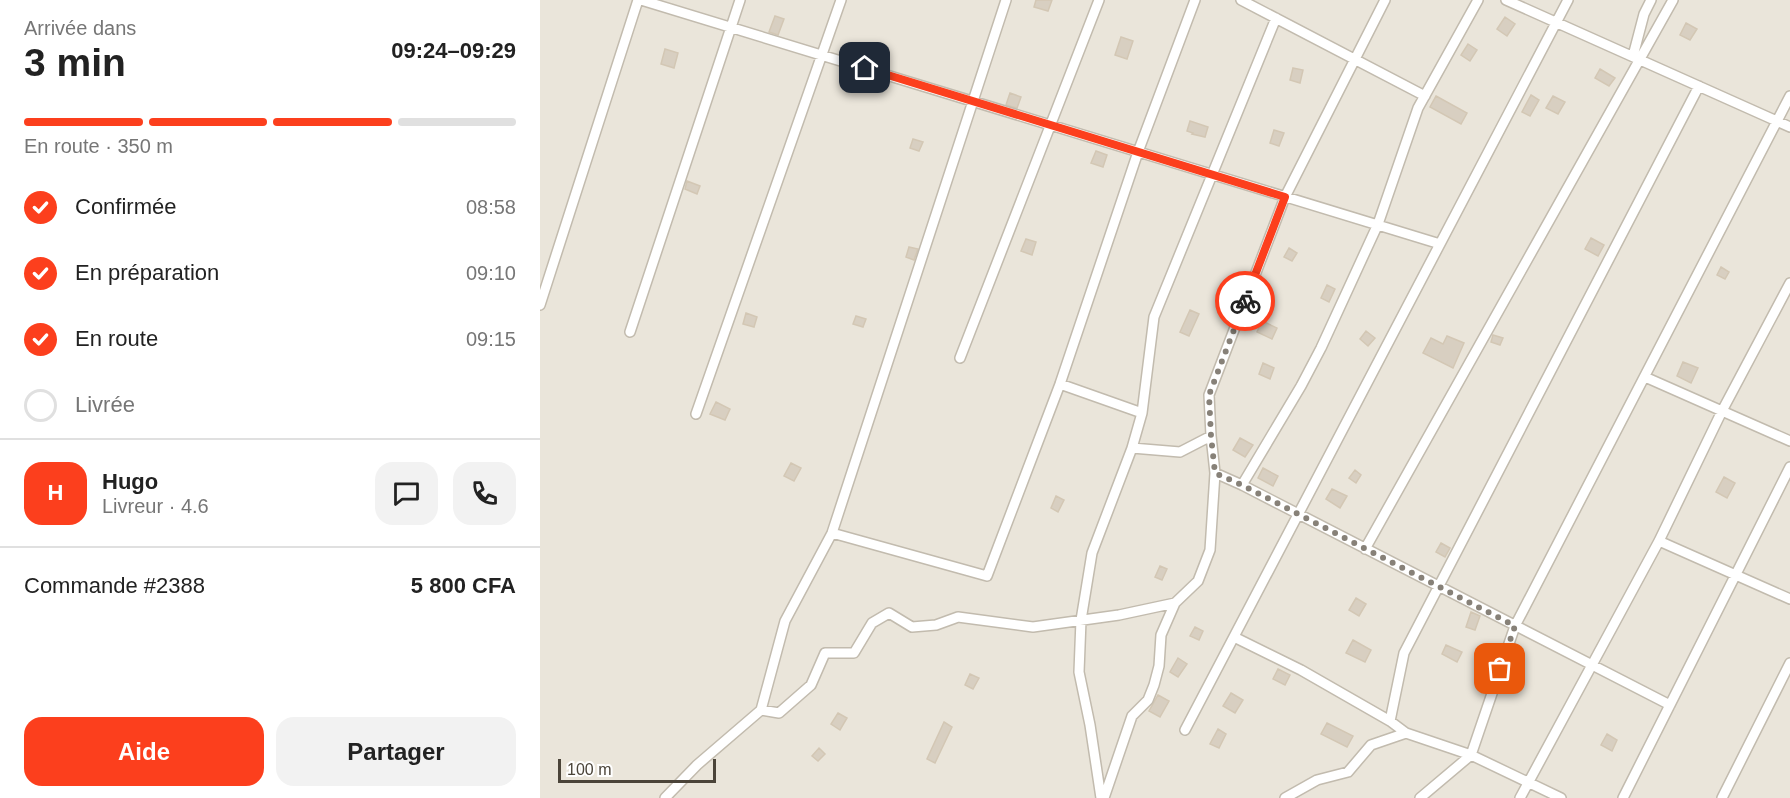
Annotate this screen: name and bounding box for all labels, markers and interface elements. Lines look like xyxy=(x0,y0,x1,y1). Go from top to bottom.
text: Arrivée dans xyxy=(24,17,136,39)
text: 09:24–09:29 xyxy=(391,38,516,63)
text: 3 min xyxy=(24,41,126,84)
pin xyxy=(839,42,890,93)
icon: home xyxy=(848,51,881,84)
text: En route · 350 m xyxy=(24,135,173,157)
icon: check xyxy=(24,191,57,224)
text: Confirmée xyxy=(75,194,176,219)
text: 08:58 xyxy=(466,196,516,218)
icon: check xyxy=(24,257,57,290)
text: En préparation xyxy=(75,260,219,285)
text: 09:10 xyxy=(466,262,516,284)
courier xyxy=(1215,271,1275,331)
icon: bike xyxy=(1229,285,1262,318)
icon: check xyxy=(24,323,57,356)
text: En route xyxy=(75,326,158,351)
text: 09:15 xyxy=(466,328,516,350)
text: Livrée xyxy=(75,392,135,417)
button: chat xyxy=(375,462,438,525)
button: phone xyxy=(453,462,516,525)
text: Hugo xyxy=(102,469,158,494)
text: H xyxy=(48,480,63,505)
text: Livreur · 4.6 xyxy=(102,495,209,517)
text: Commande #2388 xyxy=(24,573,205,598)
text: 5 800 CFA xyxy=(411,573,516,598)
pin xyxy=(1474,643,1525,694)
icon: bag xyxy=(1483,652,1516,685)
button: Aide xyxy=(24,717,264,786)
button: Partager xyxy=(276,717,516,786)
scale bar xyxy=(558,756,716,784)
text: 100 m xyxy=(567,761,611,778)

